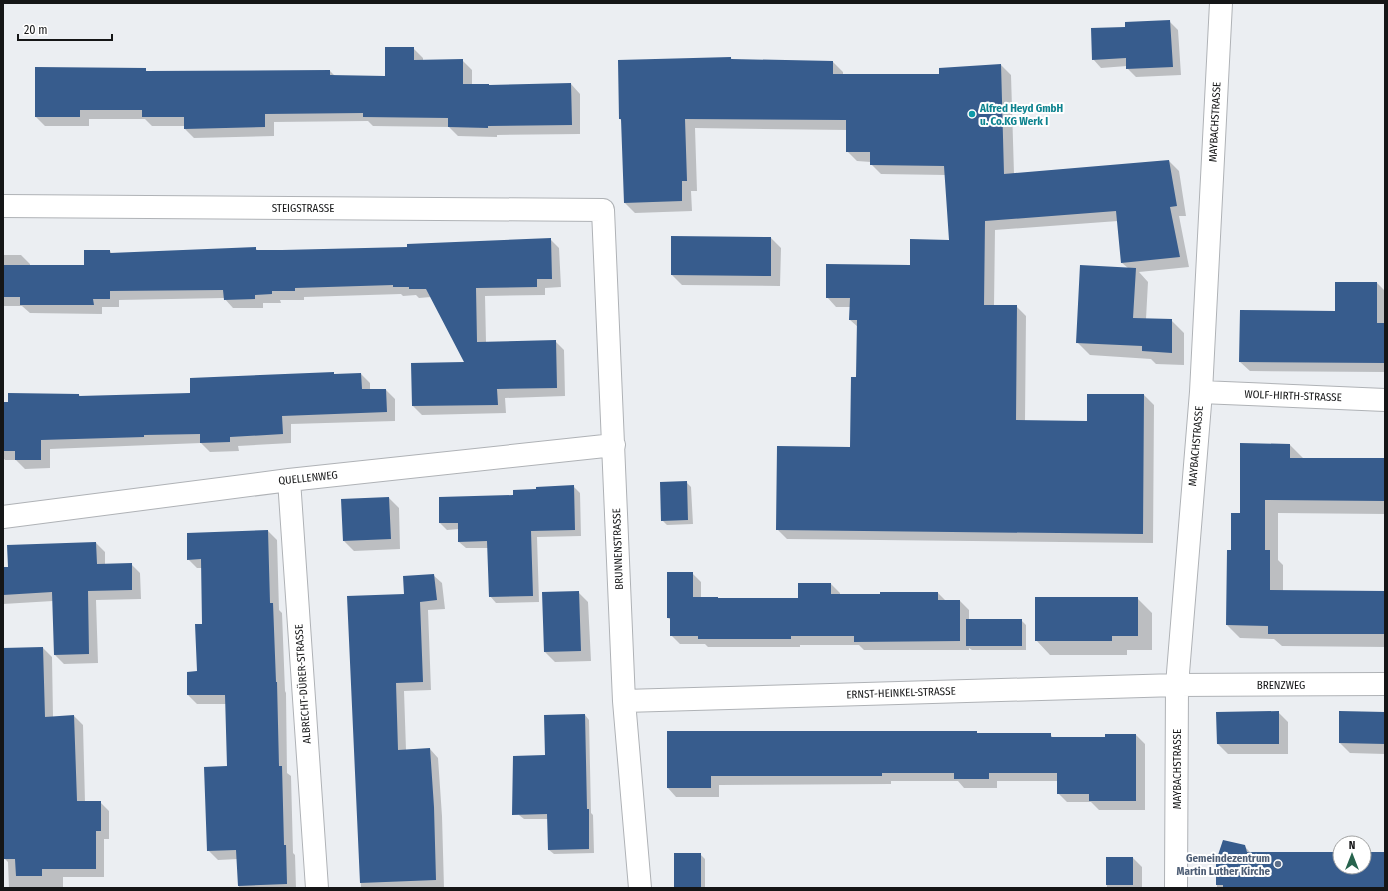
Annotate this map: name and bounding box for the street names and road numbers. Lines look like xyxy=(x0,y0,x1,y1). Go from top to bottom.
street label: MAYBACHSTRASSE xyxy=(1206,81,1224,163)
street label: STEIGSTRASSE xyxy=(272,202,334,215)
street label: WOLF-HIRTH-STRASSE xyxy=(1244,388,1342,404)
street label: MAYBACHSTRASSE xyxy=(1186,405,1206,487)
street label: QUELLENWEG xyxy=(278,468,338,488)
street label: BRUNNENSTRASSE xyxy=(610,508,626,590)
street label: ALBRECHT-DÜRER-STRASSE xyxy=(292,624,314,744)
street label: BRENZWEG xyxy=(1257,679,1305,692)
street label: ERNST-HEINKEL-STRASSE xyxy=(846,685,956,701)
street label: MAYBACHSTRASSE xyxy=(1171,729,1184,809)

